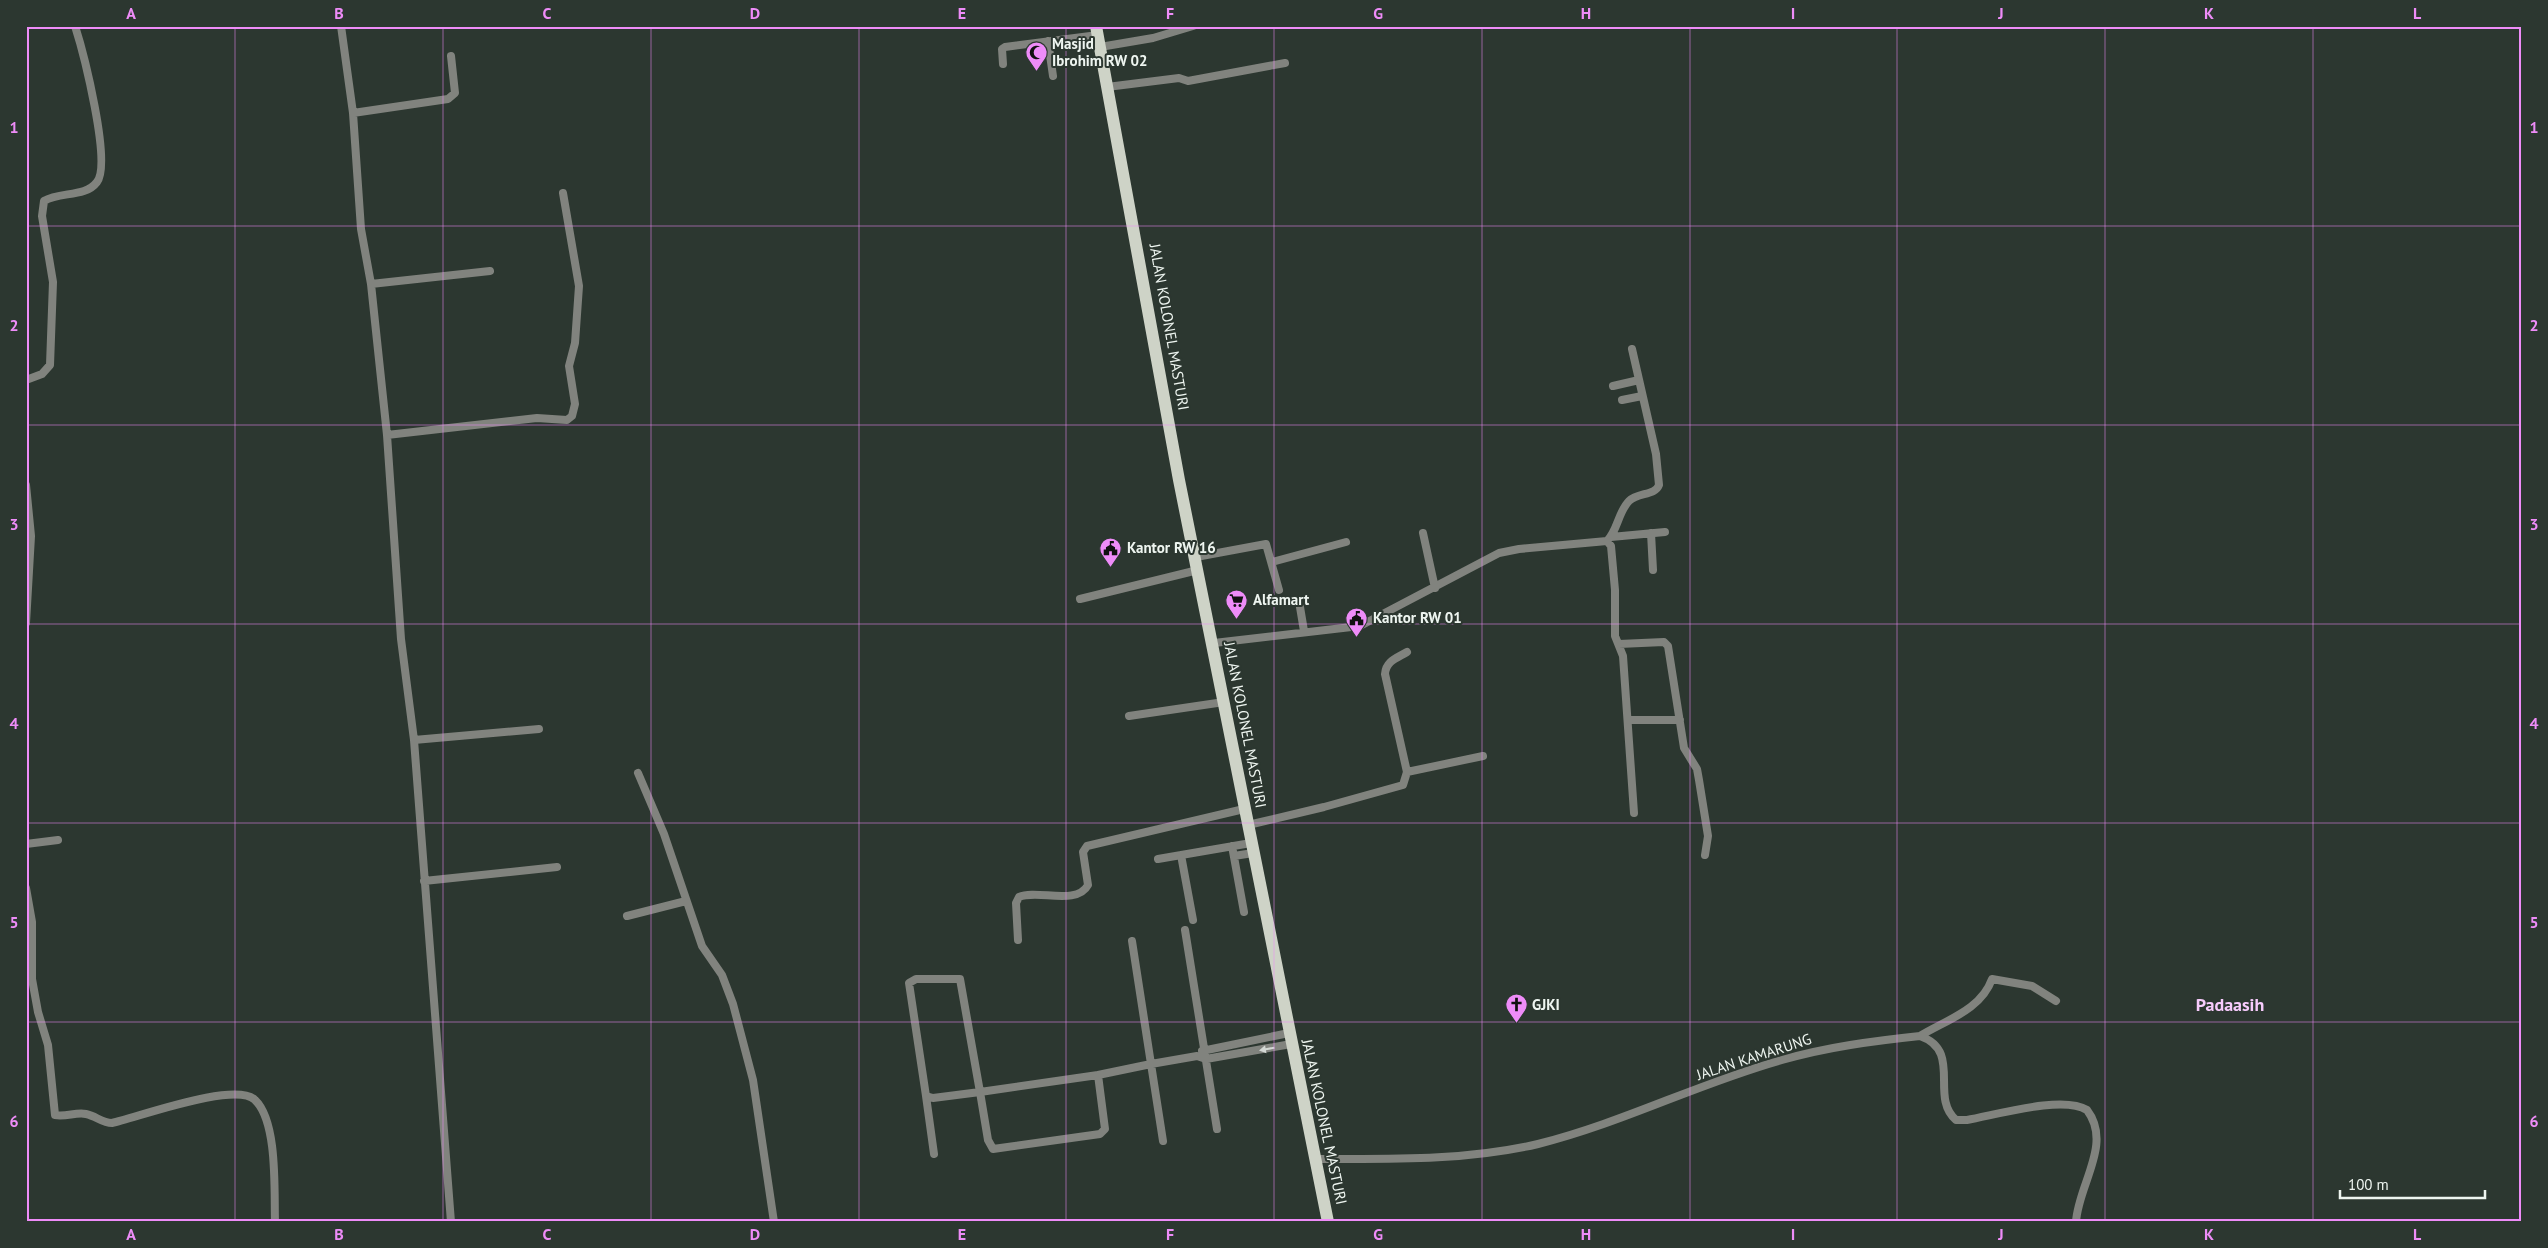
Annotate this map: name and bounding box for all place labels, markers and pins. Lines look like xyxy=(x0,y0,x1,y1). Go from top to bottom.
place label: Masjid Ibrohim RW 02 xyxy=(1052,34,1147,70)
mosque icon: Masjid Ibrohim RW 02 xyxy=(1024,41,1048,72)
public building icon: Kantor RW 16 xyxy=(1099,536,1123,567)
place label: Kantor RW 16 xyxy=(1127,538,1216,557)
supermarket icon: Alfamart xyxy=(1225,588,1249,619)
place label: Alfamart xyxy=(1253,590,1310,609)
public building icon: Kantor RW 01 xyxy=(1345,606,1369,637)
place label: Kantor RW 01 xyxy=(1373,608,1462,627)
church icon: GJKI xyxy=(1504,993,1528,1024)
place label: GJKI xyxy=(1532,995,1560,1014)

